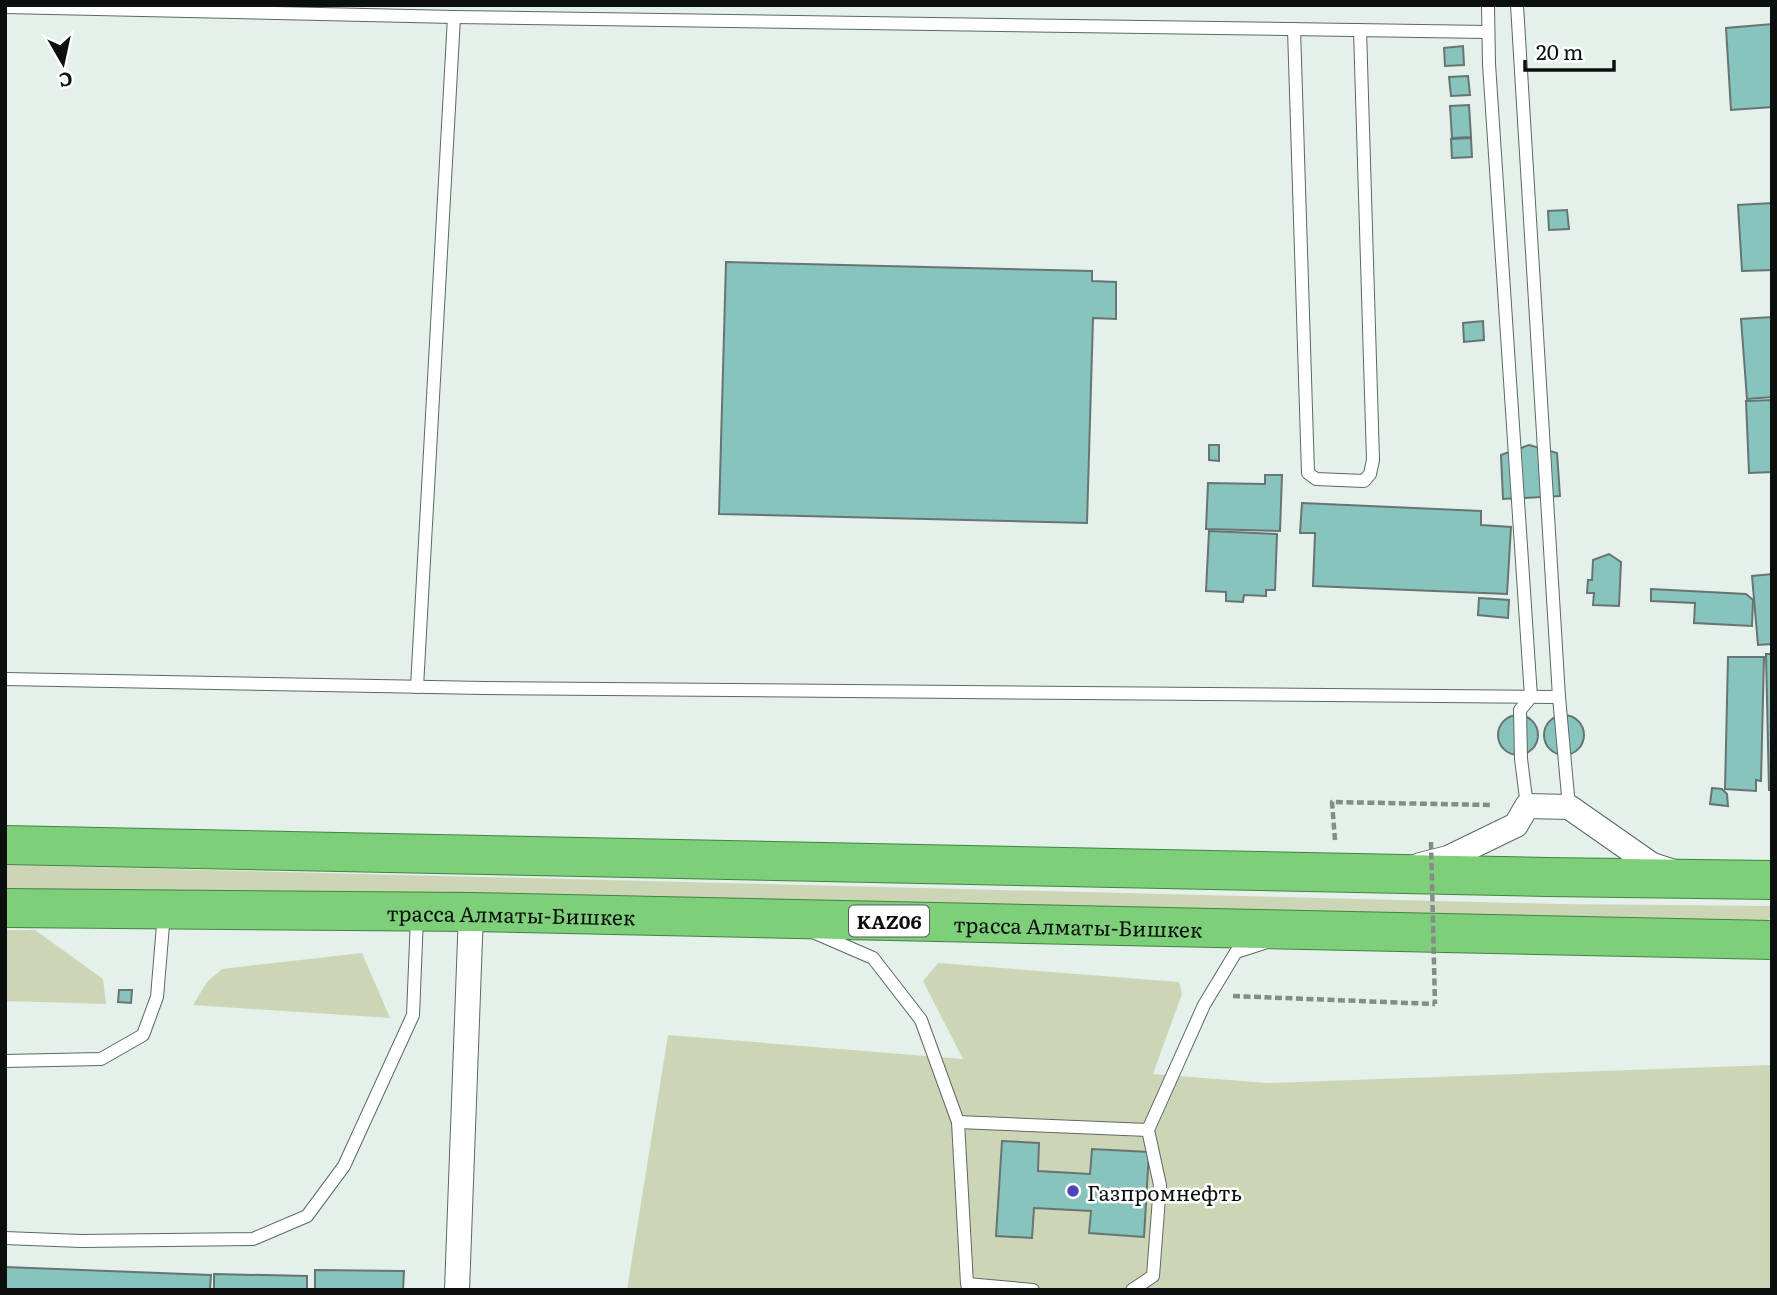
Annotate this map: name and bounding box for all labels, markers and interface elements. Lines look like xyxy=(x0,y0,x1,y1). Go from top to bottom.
north arrow xyxy=(28,28,98,98)
scale bar xyxy=(1525,28,1614,72)
text: 20 m xyxy=(1536,35,1583,66)
text: С xyxy=(57,66,75,96)
street label: трасса Алматы-Бишкек xyxy=(386,896,636,931)
road number: KАZ06 xyxy=(849,906,929,937)
street label: трасса Алматы-Бишкек xyxy=(953,907,1203,943)
place label: Газпромнефть xyxy=(1087,1176,1242,1207)
marker: Газпромнефть xyxy=(1065,1183,1081,1199)

